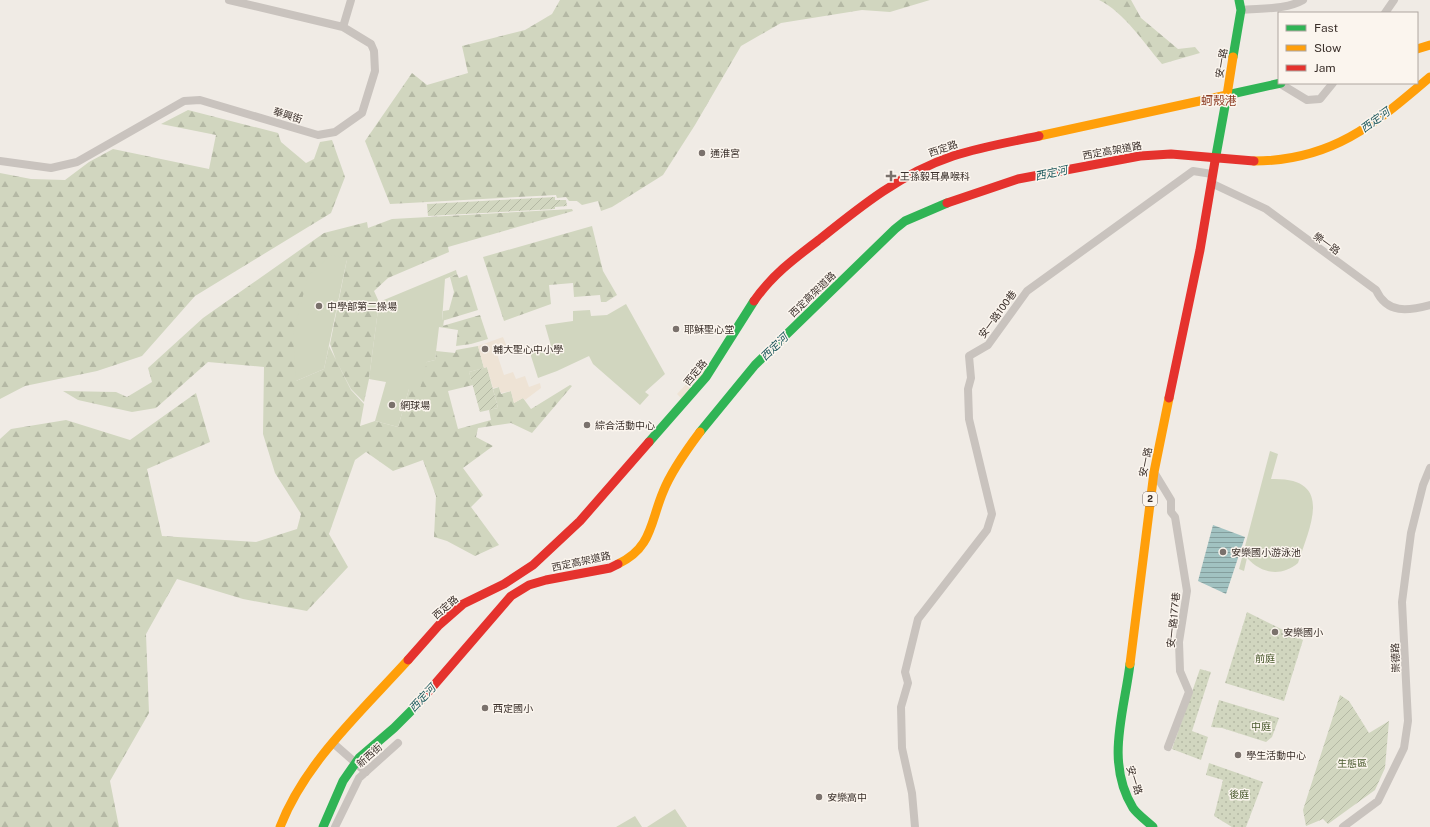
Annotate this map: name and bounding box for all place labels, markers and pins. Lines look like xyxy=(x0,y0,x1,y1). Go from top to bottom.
place label: 通淮宮 xyxy=(710,147,740,159)
marker: 通淮宮 xyxy=(697,148,707,158)
marker: 王孫毅耳鼻喉科 xyxy=(885,170,897,182)
place label: 王孫毅耳鼻喉科 xyxy=(900,170,970,182)
place label: 中學部第二操場 xyxy=(327,300,397,312)
marker: 中學部第二操場 xyxy=(314,301,324,311)
place label: 耶穌聖心堂 xyxy=(684,323,734,335)
marker: 耶穌聖心堂 xyxy=(671,324,681,334)
place label: 輔大聖心中小學 xyxy=(493,343,563,355)
marker: 輔大聖心中小學 xyxy=(480,344,490,354)
place label: 網球場 xyxy=(400,399,430,411)
marker: 網球場 xyxy=(387,400,397,410)
place label: 綜合活動中心 xyxy=(595,419,655,431)
marker: 綜合活動中心 xyxy=(582,420,592,430)
place label: 安樂國小游泳池 xyxy=(1231,546,1301,558)
marker: 安樂國小游泳池 xyxy=(1218,547,1228,557)
place label: 安樂國小 xyxy=(1283,626,1323,638)
marker: 安樂國小 xyxy=(1270,627,1280,637)
place label: 西定國小 xyxy=(493,702,533,714)
marker: 西定國小 xyxy=(480,703,490,713)
place label: 學生活動中心 xyxy=(1246,749,1306,761)
marker: 學生活動中心 xyxy=(1233,750,1243,760)
place label: 安樂高中 xyxy=(827,791,867,803)
marker: 安樂高中 xyxy=(814,792,824,802)

